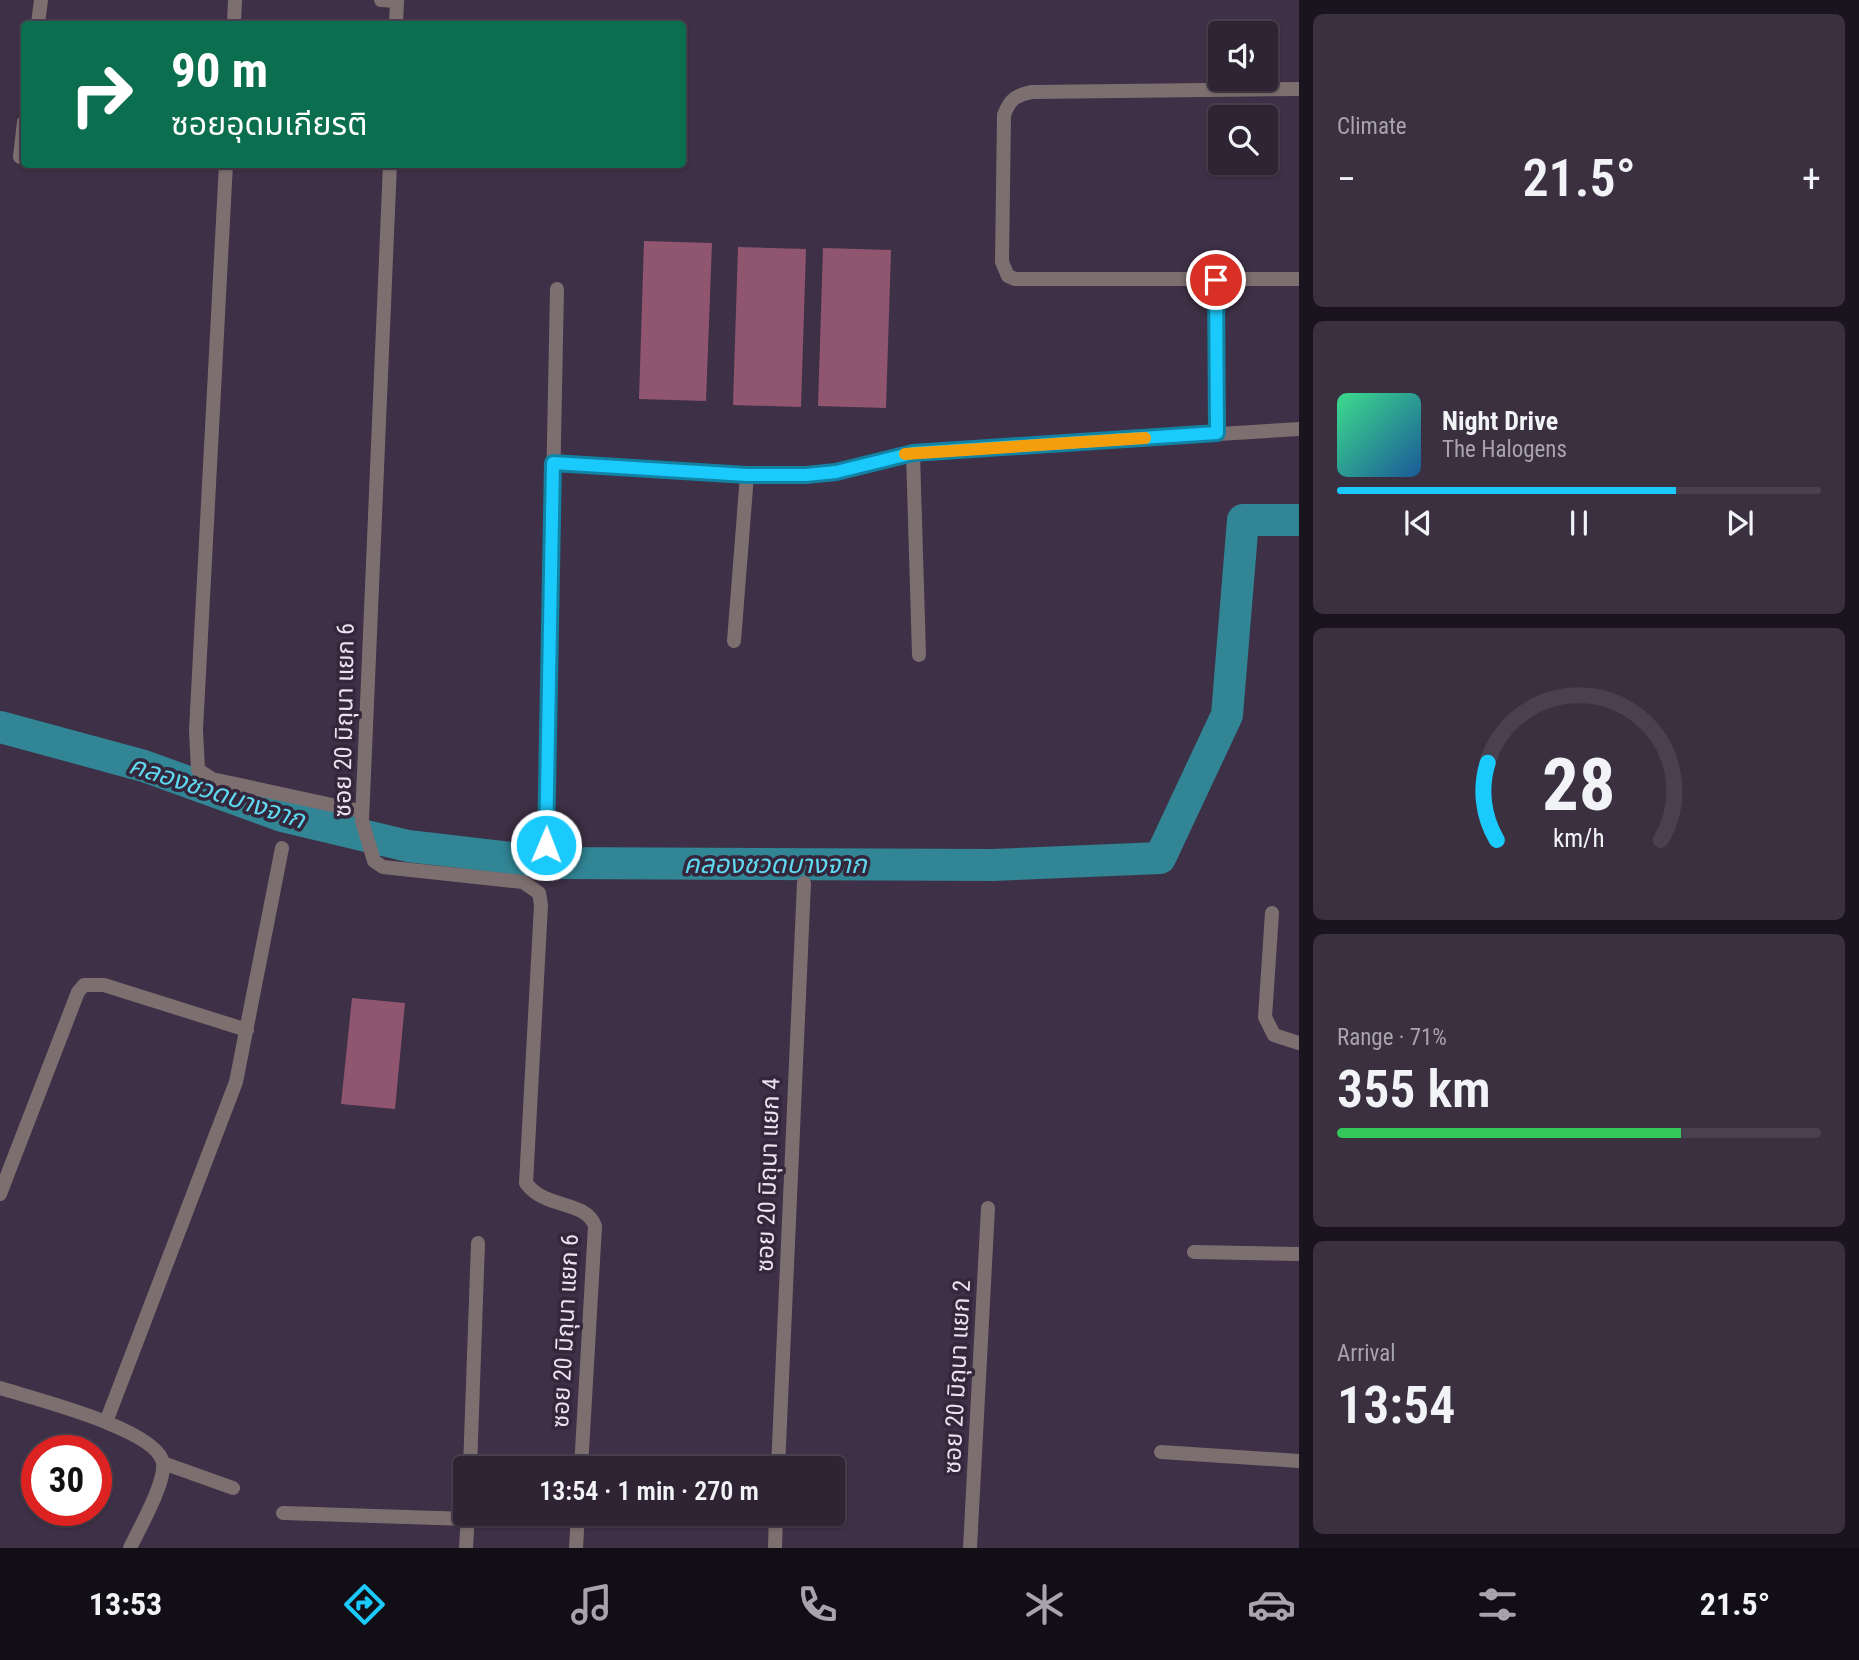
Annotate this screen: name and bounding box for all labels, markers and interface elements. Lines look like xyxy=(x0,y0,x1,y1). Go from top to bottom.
map controls xyxy=(1208,21,1278,175)
button: sound xyxy=(1208,21,1278,91)
text: 90 m xyxy=(171,42,268,99)
icon: right xyxy=(56,49,147,140)
text: ซอยอุดมเกียรติ xyxy=(171,105,368,143)
button: search xyxy=(1208,105,1278,175)
text: Climate xyxy=(1337,113,1407,140)
text: 21.5° xyxy=(1522,148,1636,209)
text: − xyxy=(1337,157,1356,201)
text: + xyxy=(1802,157,1821,201)
pin xyxy=(1186,250,1246,310)
icon: arrive xyxy=(1197,261,1235,299)
text: Night Drive xyxy=(1442,406,1558,436)
text: The Halogens xyxy=(1442,436,1567,463)
icon: previous xyxy=(1399,504,1437,542)
icon: pause xyxy=(1560,504,1598,542)
icon: next xyxy=(1721,504,1759,542)
street label: ซอย 20 มิถุนา แยก 6 xyxy=(328,623,361,817)
text: 28 xyxy=(1542,742,1616,828)
water label: คลองชวดบางจาก xyxy=(125,749,310,835)
position arrow xyxy=(509,808,583,882)
text: km/h xyxy=(1553,824,1605,853)
water label: คลองชวดบางจาก xyxy=(683,849,868,879)
text: Range · 71% xyxy=(1337,1024,1447,1051)
text: 355 km xyxy=(1337,1059,1491,1120)
street label: ซอย 20 มิถุนา แยก 4 xyxy=(751,1077,786,1273)
street label: ซอย 20 มิถุนา แยก 6 xyxy=(546,1233,585,1429)
street label: ซอย 20 มิถุนา แยก 2 xyxy=(938,1279,977,1475)
text: Arrival xyxy=(1337,1340,1396,1367)
text: 13:54 xyxy=(1337,1375,1455,1436)
speed limit sign: 30 xyxy=(21,1435,112,1526)
text: 13:54 · 1 min · 270 m xyxy=(539,1476,759,1506)
icon: directions xyxy=(340,1580,389,1629)
icon: music xyxy=(567,1580,616,1629)
icon: phone xyxy=(793,1580,842,1629)
icon: climate xyxy=(1020,1580,1069,1629)
icon: car xyxy=(1247,1580,1296,1629)
icon: filters xyxy=(1473,1580,1522,1629)
text: 13:53 xyxy=(89,1585,162,1623)
text: 21.5° xyxy=(1700,1585,1770,1623)

